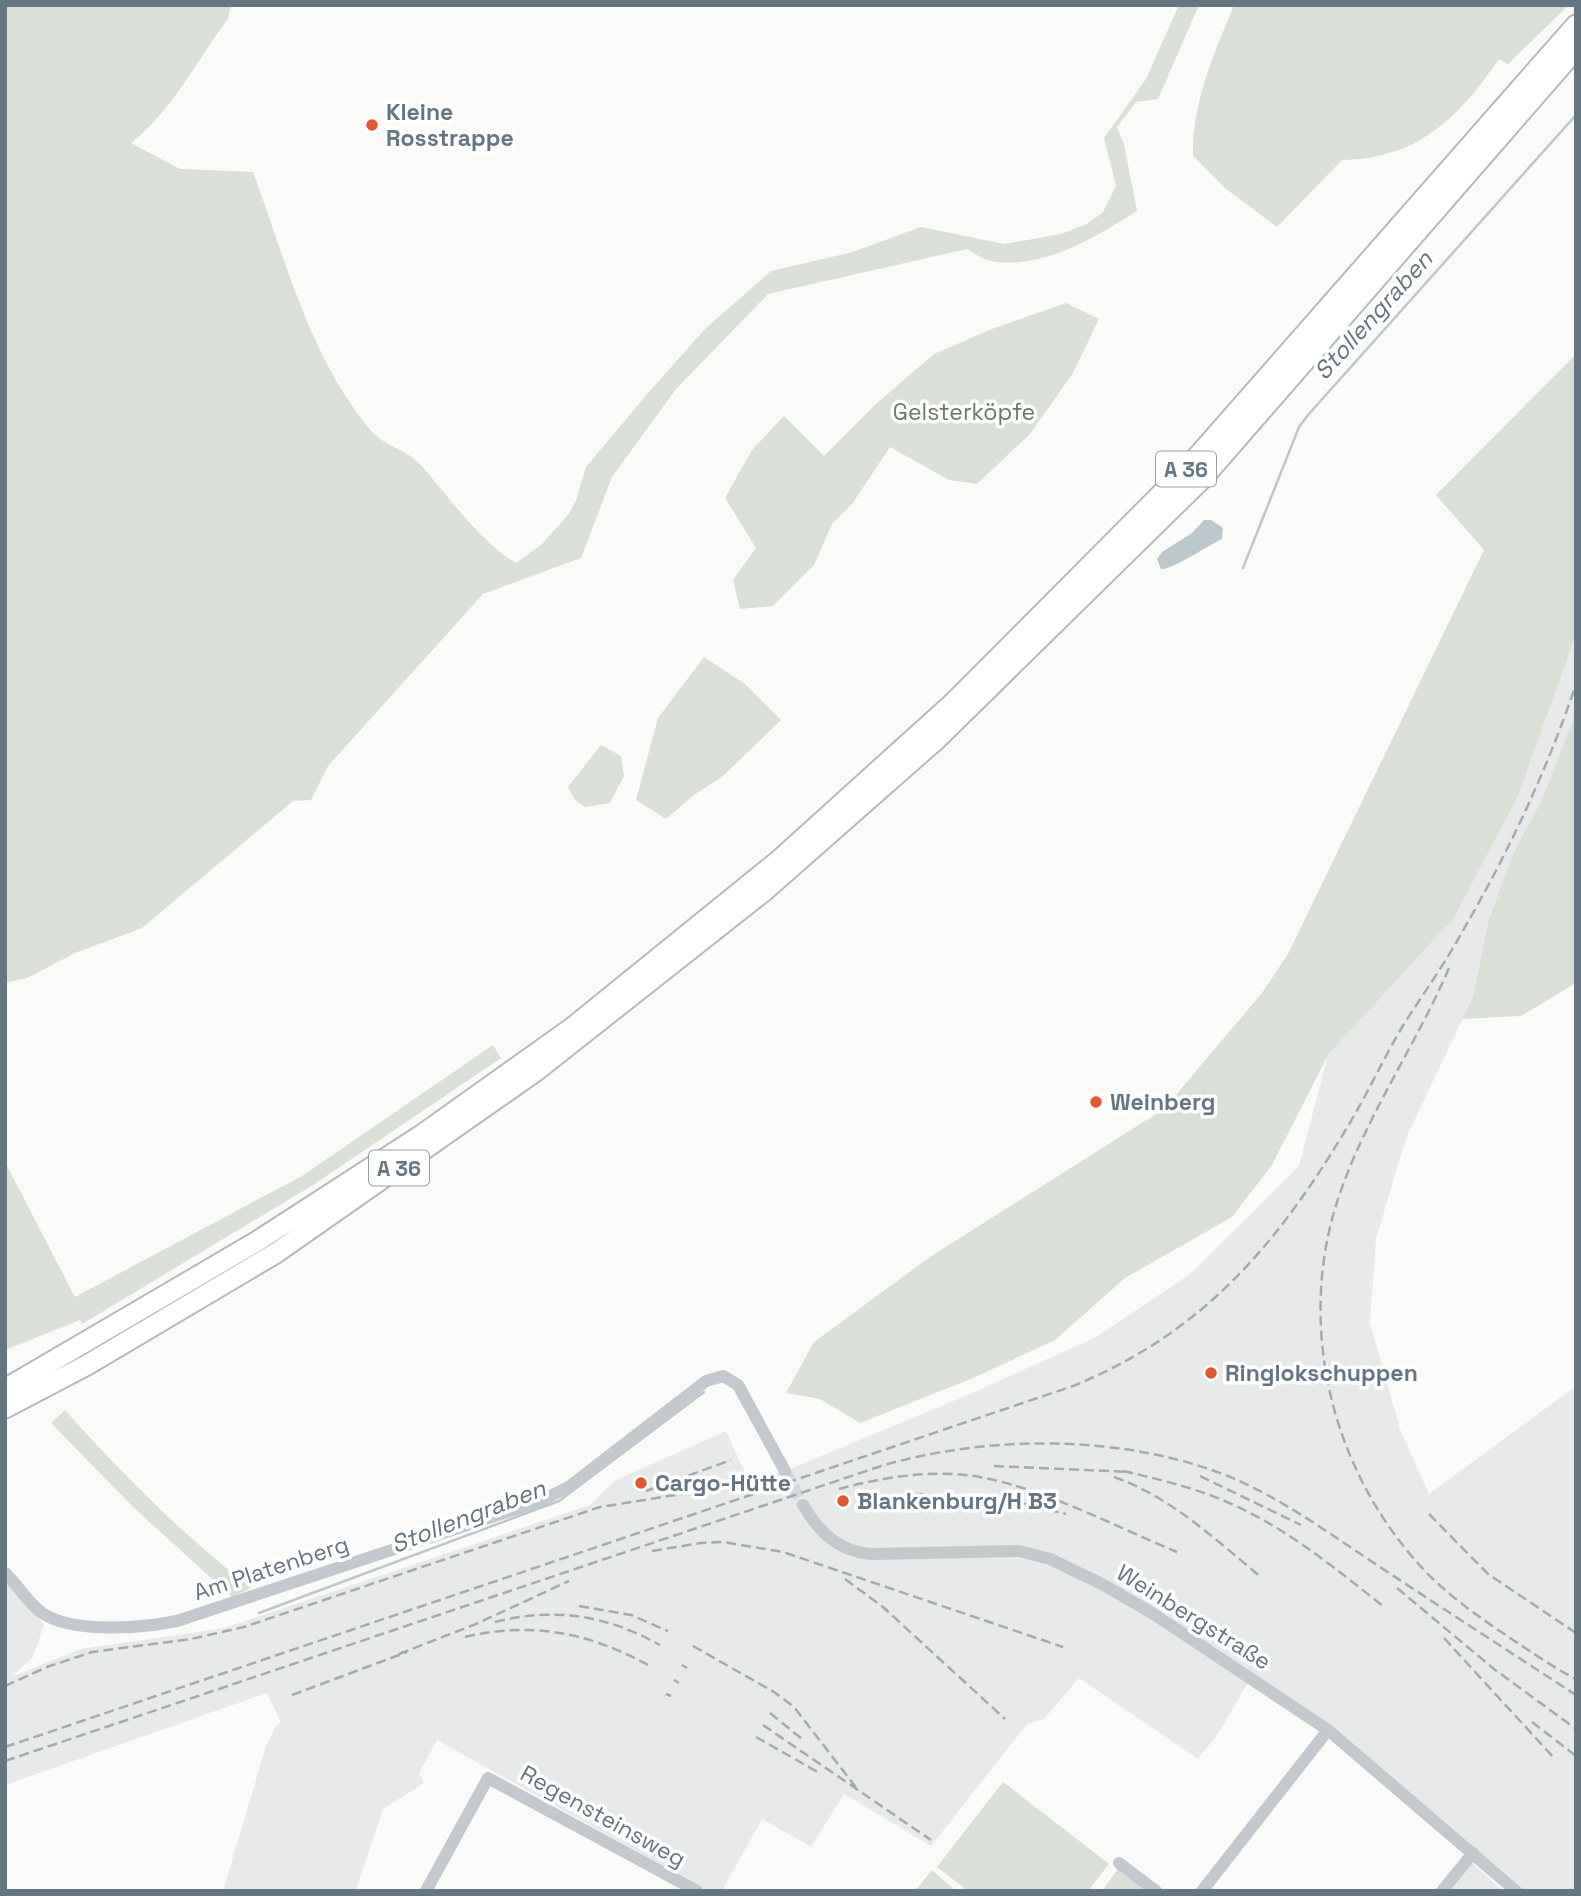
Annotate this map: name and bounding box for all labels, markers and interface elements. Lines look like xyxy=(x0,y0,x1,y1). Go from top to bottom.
place label: Kleine Rosstrappe xyxy=(386,97,514,153)
marker: Kleine Rosstrappe xyxy=(364,117,380,133)
water label: Stollengraben xyxy=(1307,243,1440,386)
park label: Gelsterköpfe xyxy=(893,397,1035,427)
road number: A 36 xyxy=(1156,452,1216,486)
place label: Weinberg xyxy=(1110,1087,1215,1117)
marker: Weinberg xyxy=(1088,1094,1104,1110)
road number: A 36 xyxy=(369,1150,429,1186)
place label: Ringlokschuppen xyxy=(1225,1358,1418,1388)
marker: Ringlokschuppen xyxy=(1203,1365,1219,1381)
place label: Cargo-Hütte xyxy=(655,1468,791,1498)
water label: Stollengraben xyxy=(386,1472,551,1560)
marker: Cargo-Hütte xyxy=(633,1475,649,1491)
place label: Blankenburg/H B3 xyxy=(857,1486,1057,1516)
marker: Blankenburg/H B3 xyxy=(835,1493,851,1509)
street label: Am Platenberg xyxy=(190,1529,352,1607)
street label: Weinbergstraße xyxy=(1111,1557,1277,1677)
street label: Regensteinsweg xyxy=(515,1758,691,1874)

